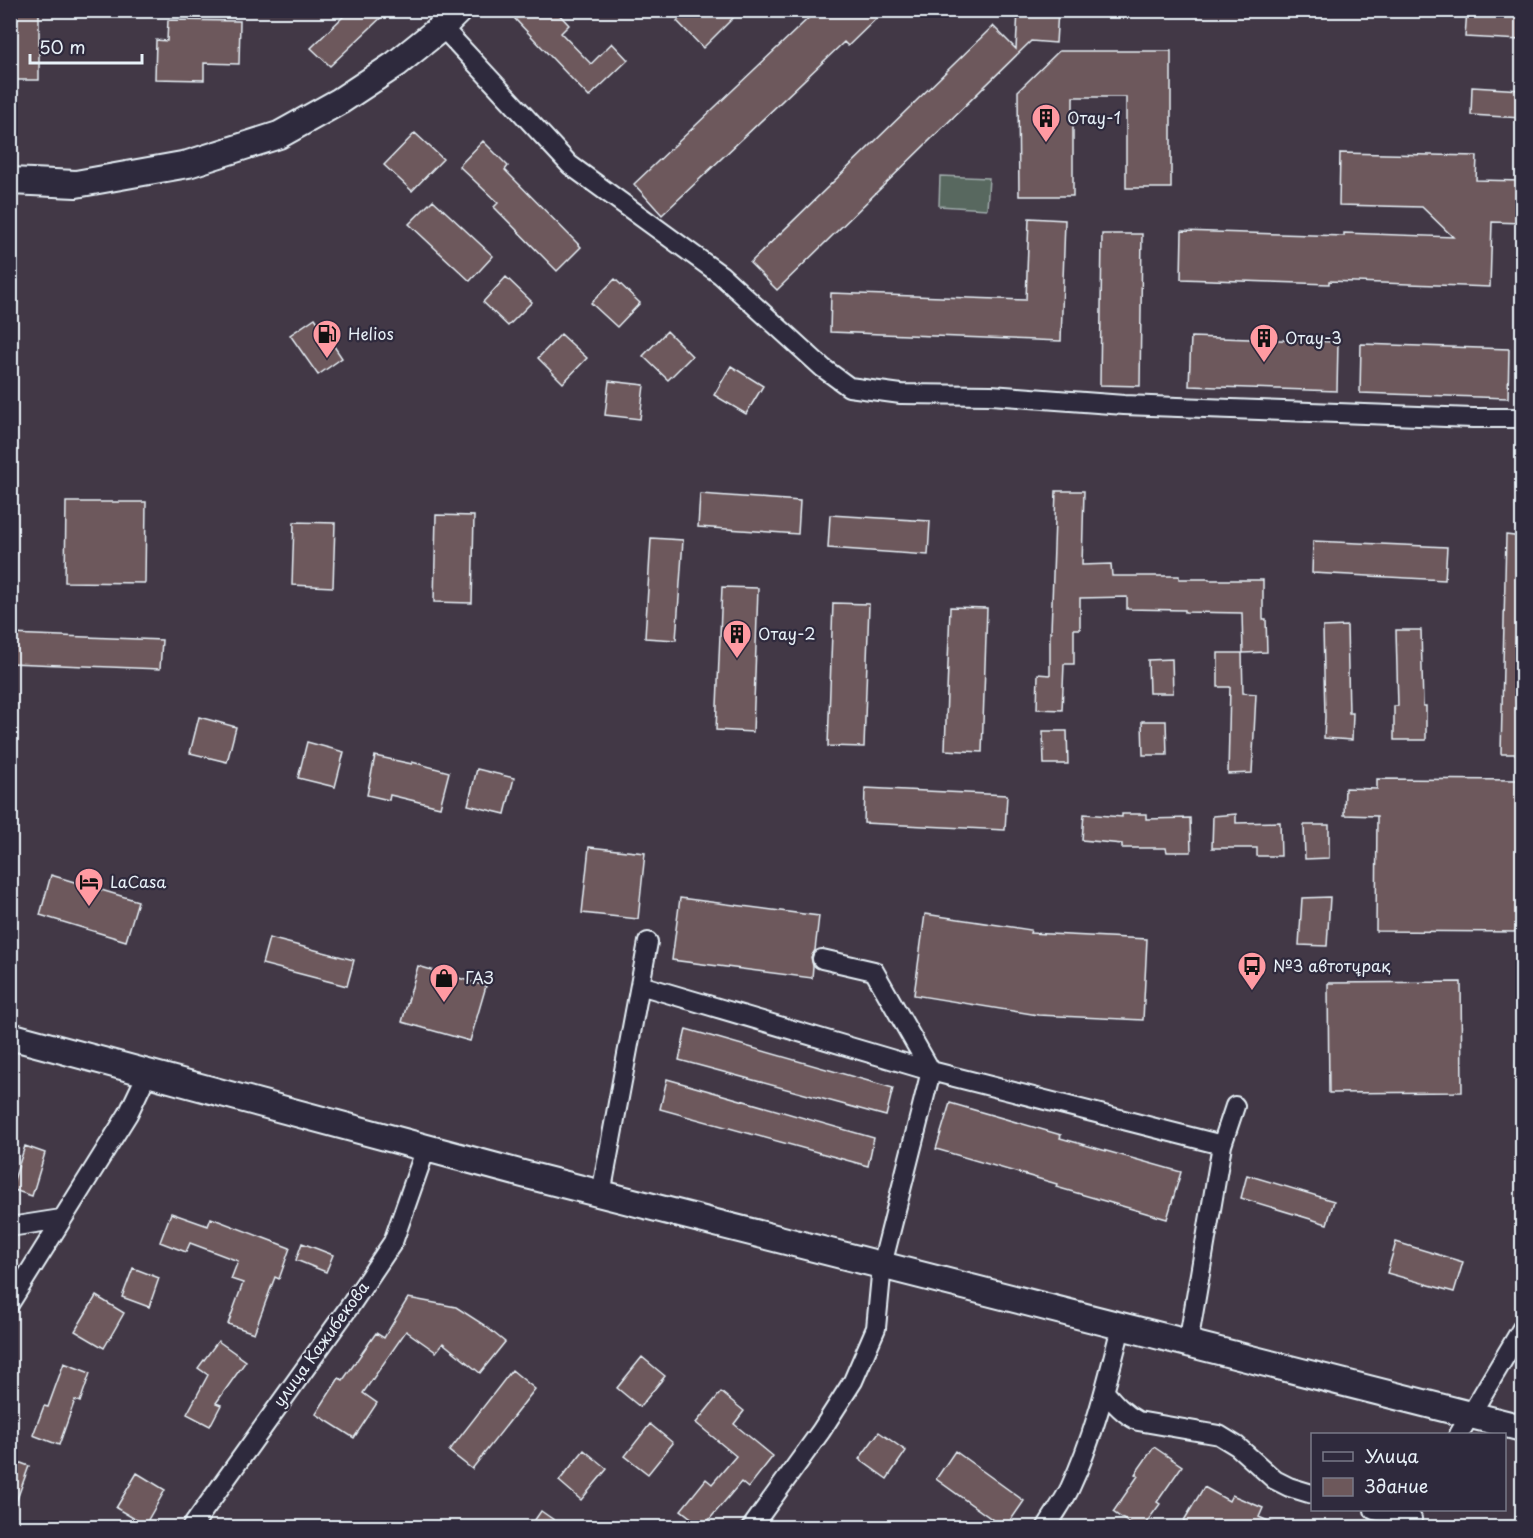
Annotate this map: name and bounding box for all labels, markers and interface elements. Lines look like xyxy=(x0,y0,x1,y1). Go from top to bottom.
scale bar xyxy=(30,27,142,65)
text: 50 m xyxy=(39,33,86,60)
building icon: Отау-1 xyxy=(1030,102,1062,144)
place label: Отау-1 xyxy=(1067,105,1121,129)
fuel station icon: Helios xyxy=(311,318,343,360)
place label: Helios xyxy=(348,321,394,345)
building icon: Отау-3 xyxy=(1248,322,1280,364)
place label: Отау-3 xyxy=(1285,325,1342,349)
building icon: Отау-2 xyxy=(721,618,753,660)
place label: Отау-2 xyxy=(758,621,816,645)
hotel icon: LaCasa xyxy=(73,866,105,908)
place label: LaCasa xyxy=(110,869,166,893)
bus stop icon: №3 автотұрақ xyxy=(1236,950,1268,992)
place label: №3 автотұрақ xyxy=(1273,953,1391,977)
shop icon: ГАЗ xyxy=(428,962,460,1004)
place label: ГАЗ xyxy=(465,965,494,989)
street label: улица Кажибекова xyxy=(266,1276,374,1411)
legend xyxy=(1311,1433,1506,1511)
text: Улица xyxy=(1365,1442,1419,1469)
text: Здание xyxy=(1365,1472,1428,1499)

